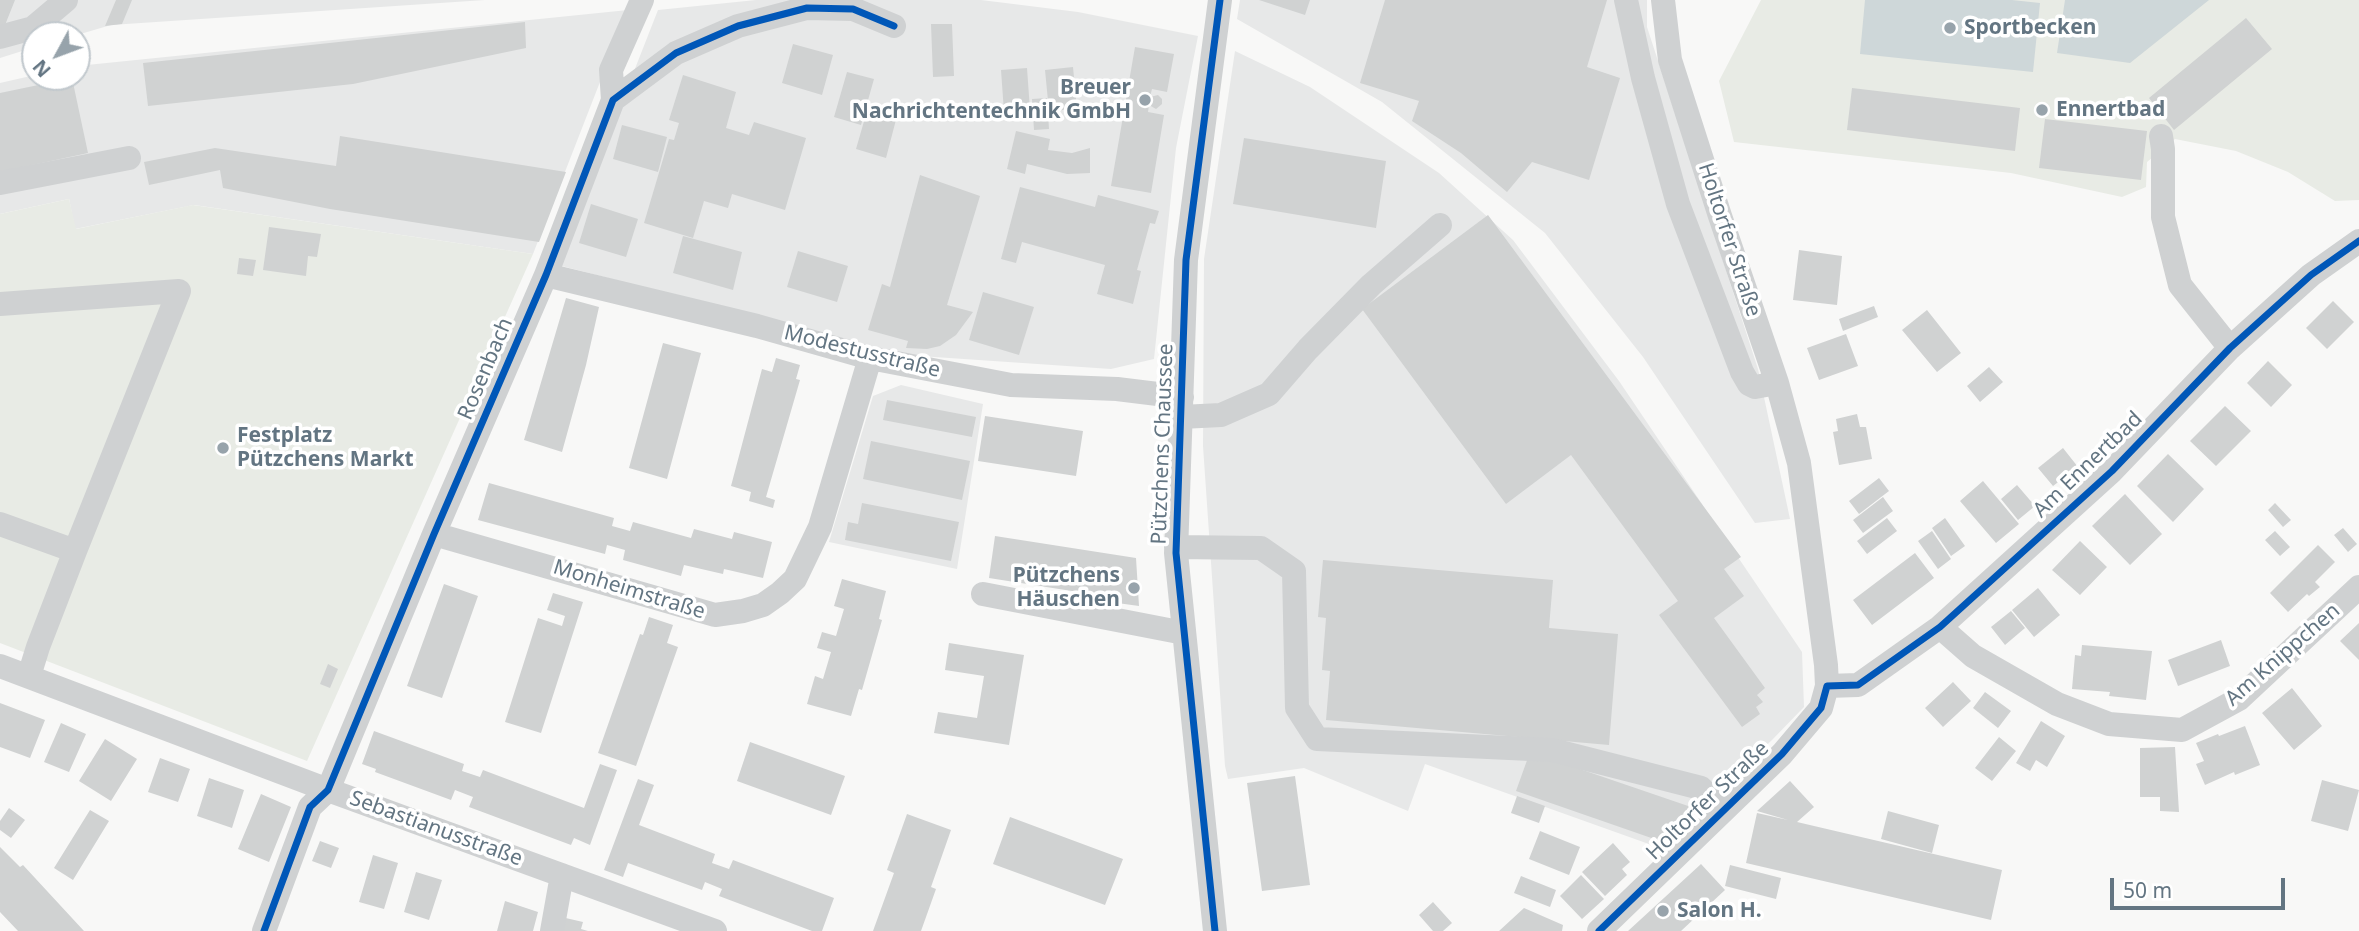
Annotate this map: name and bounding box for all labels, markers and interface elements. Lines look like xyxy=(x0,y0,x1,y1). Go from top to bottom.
place label: Sportbecken xyxy=(1964,15,2096,41)
marker: Sportbecken xyxy=(1942,20,1958,36)
north arrow xyxy=(21,21,91,91)
text: N xyxy=(27,54,57,83)
place label: Breuer Nachrichtentechnik GmbH xyxy=(852,75,1131,125)
marker: Breuer Nachrichtentechnik GmbH xyxy=(1137,92,1153,108)
place label: Ennertbad xyxy=(2056,97,2165,123)
marker: Ennertbad xyxy=(2034,102,2050,118)
street label: Holtorfer Straße xyxy=(1692,160,1766,320)
street label: Rosenbach xyxy=(453,314,519,424)
street label: Modestusstraße xyxy=(781,320,943,384)
street label: Pützchens Chaussee xyxy=(1147,343,1179,545)
street label: Am Ennertbad xyxy=(2028,407,2148,523)
place label: Festplatz Pützchens Markt xyxy=(237,423,414,473)
marker: Festplatz Pützchens Markt xyxy=(215,440,231,456)
street label: Monheimstraße xyxy=(550,555,708,625)
place label: Pützchens Häuschen xyxy=(1013,563,1120,613)
marker: Pützchens Häuschen xyxy=(1126,580,1142,596)
street label: Am Knippchen xyxy=(2221,598,2345,712)
street label: Holtorfer Straße xyxy=(1642,736,1774,866)
street label: Sebastianusstraße xyxy=(346,786,526,872)
scale bar xyxy=(2114,864,2289,908)
text: 50 m xyxy=(2123,876,2172,904)
place label: Salon H. xyxy=(1677,898,1762,924)
marker: Salon H. xyxy=(1655,903,1671,919)

